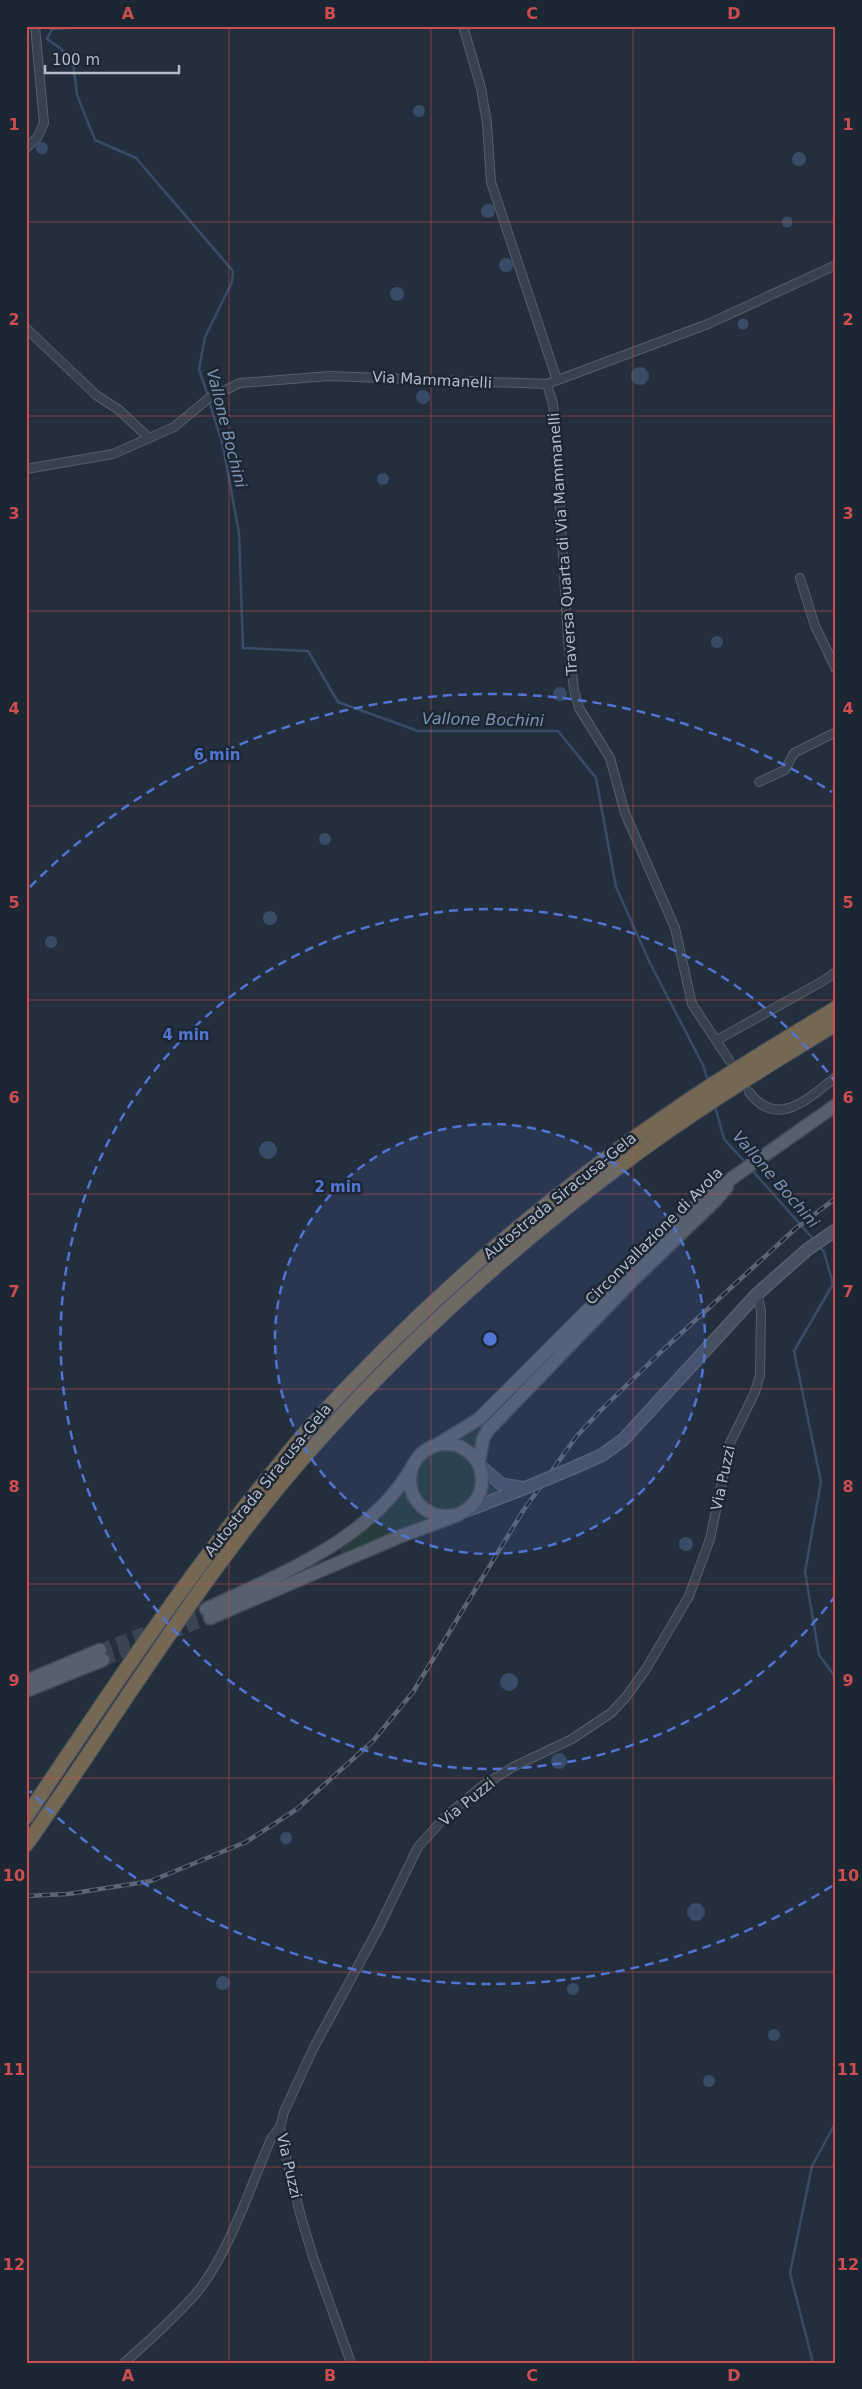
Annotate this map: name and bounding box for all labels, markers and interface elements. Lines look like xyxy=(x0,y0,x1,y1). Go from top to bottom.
text: A xyxy=(122,4,135,23)
text: B xyxy=(324,4,336,23)
text: C xyxy=(526,4,538,23)
text: D xyxy=(727,4,741,23)
scale bar xyxy=(45,42,179,74)
text: 100 m xyxy=(52,51,100,69)
text: 1 xyxy=(8,115,20,134)
text: 1 xyxy=(842,115,854,134)
text: 2 xyxy=(8,310,20,329)
text: 2 xyxy=(842,310,854,329)
water label: Vallone Bochini xyxy=(203,367,251,490)
street label: Via Mammanelli xyxy=(372,368,492,392)
street label: Traversa Quarta di Via Mammanelli xyxy=(545,412,581,677)
text: 3 xyxy=(8,504,20,523)
text: 3 xyxy=(842,504,854,523)
text: 4 xyxy=(8,699,20,718)
text: 4 xyxy=(842,699,854,718)
water label: Vallone Bochini xyxy=(422,709,545,730)
text: 6 min xyxy=(193,746,241,764)
text: 5 xyxy=(8,893,20,912)
text: 5 xyxy=(842,893,854,912)
text: 4 min xyxy=(162,1026,210,1044)
text: 6 xyxy=(8,1088,20,1107)
text: 6 xyxy=(842,1088,854,1107)
water label: Vallone Bochini xyxy=(728,1127,823,1232)
street label: Autostrada Siracusa-Gela xyxy=(480,1129,640,1263)
street label: Circonvallazione di Avola xyxy=(582,1164,726,1308)
text: 2 min xyxy=(314,1178,362,1196)
text: 7 xyxy=(8,1282,20,1301)
text: 7 xyxy=(842,1282,854,1301)
centre of rings xyxy=(481,1330,499,1348)
street label: Autostrada Siracusa-Gela xyxy=(201,1400,335,1560)
street label: Via Puzzi xyxy=(707,1444,739,1512)
text: 8 xyxy=(8,1477,20,1496)
text: 8 xyxy=(842,1477,854,1496)
text: 9 xyxy=(8,1671,20,1690)
text: 9 xyxy=(842,1671,854,1690)
street label: Via Puzzi xyxy=(436,1774,498,1830)
text: 10 xyxy=(3,1866,25,1885)
text: 10 xyxy=(837,1866,859,1885)
text: 11 xyxy=(3,2060,25,2079)
text: 11 xyxy=(837,2060,859,2079)
street label: Via Puzzi xyxy=(273,2132,305,2200)
text: 12 xyxy=(3,2255,25,2274)
text: 12 xyxy=(837,2255,859,2274)
text: A xyxy=(122,2366,135,2385)
text: B xyxy=(324,2366,336,2385)
text: C xyxy=(526,2366,538,2385)
text: D xyxy=(727,2366,741,2385)

